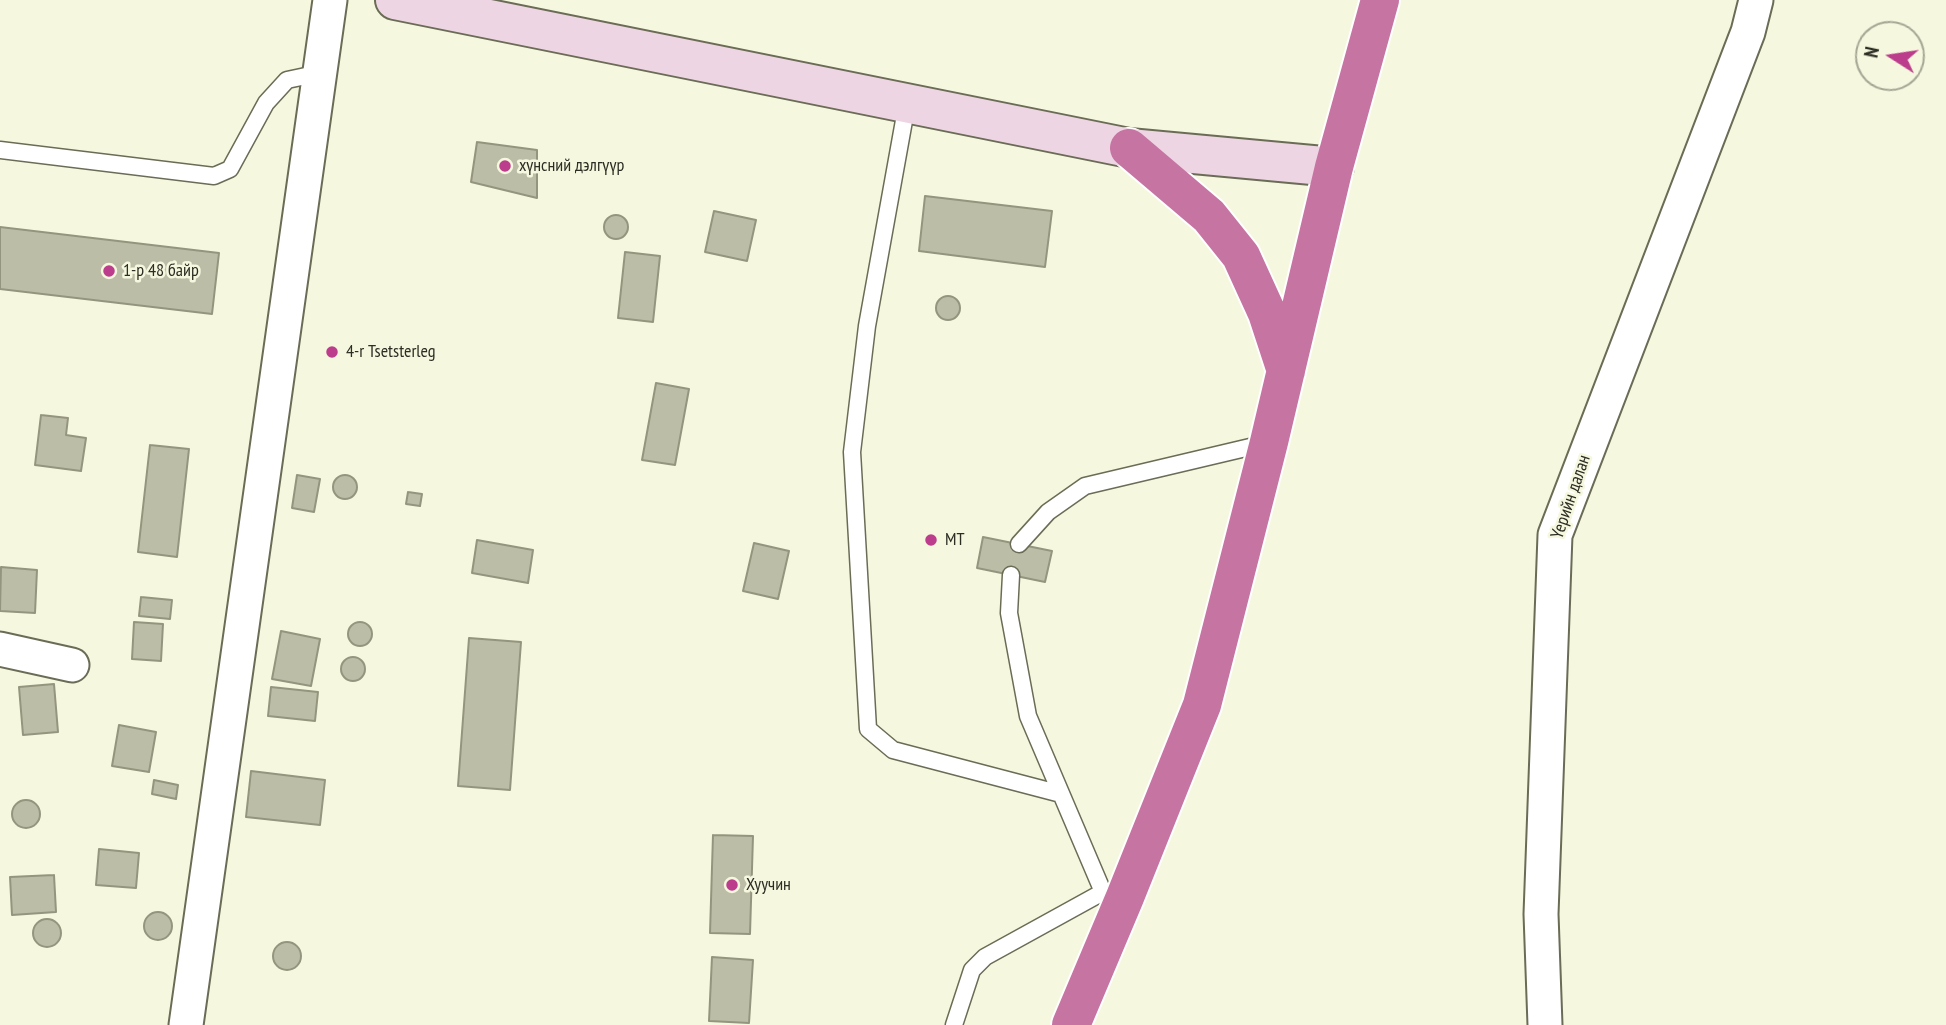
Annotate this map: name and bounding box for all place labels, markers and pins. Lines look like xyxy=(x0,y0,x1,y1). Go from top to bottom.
place label: хүнсний дэлгүүр xyxy=(519,155,624,177)
marker: хүнсний дэлгүүр xyxy=(497,158,513,174)
place label: 1-р 48 байр xyxy=(123,260,199,282)
marker: 1-р 48 байр xyxy=(101,263,117,279)
place label: 4-r Tsetsterleg xyxy=(346,341,436,363)
marker: 4-r Tsetsterleg xyxy=(324,344,340,360)
place label: MT xyxy=(945,529,965,551)
marker: MT xyxy=(923,532,939,548)
place label: Хуучин xyxy=(746,874,791,896)
marker: Хуучин xyxy=(724,877,740,893)

